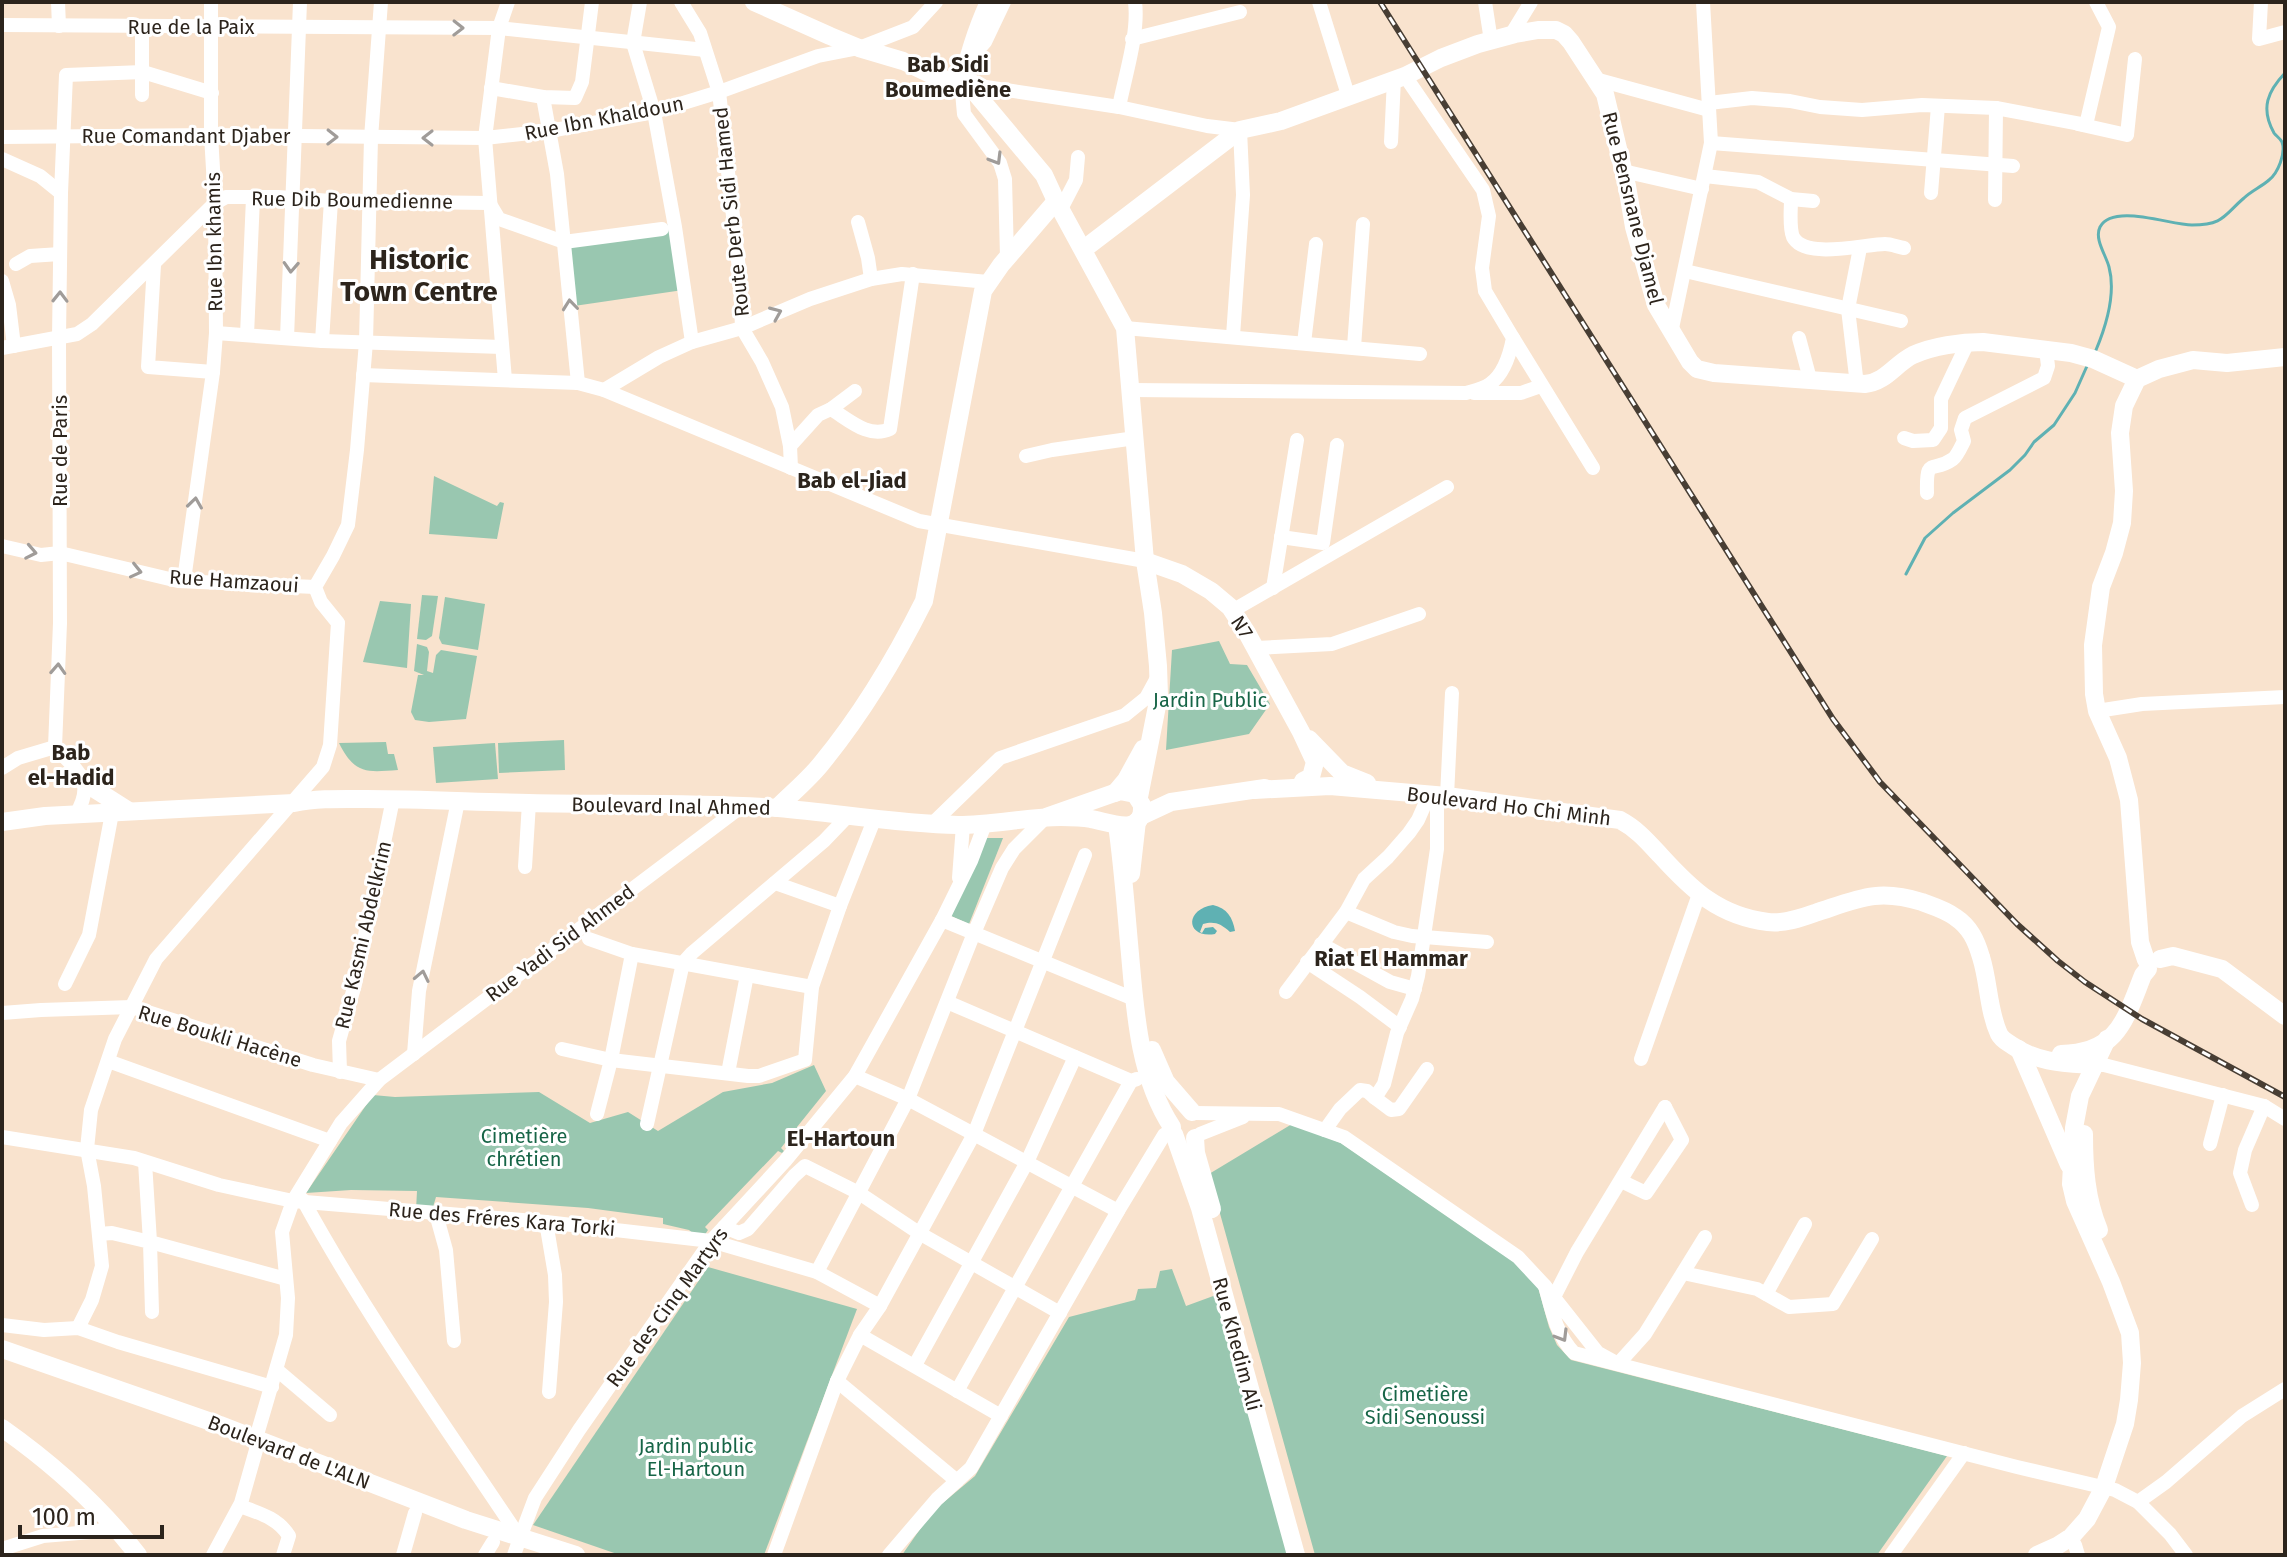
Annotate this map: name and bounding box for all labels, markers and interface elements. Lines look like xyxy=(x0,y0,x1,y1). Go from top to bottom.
street label: Rue de la Paix xyxy=(128,15,255,39)
one-way arrow xyxy=(452,19,465,36)
district label: Bab Sidi Boumediène xyxy=(885,51,1011,103)
street label: Rue Ibn Khaldoun xyxy=(522,91,686,145)
street label: Route Derb Sidi Hamed xyxy=(708,106,754,318)
street label: Rue Bensnane Djamel xyxy=(1597,109,1669,307)
street label: Rue Comandant Djaber xyxy=(81,124,291,148)
one-way arrow xyxy=(326,129,339,146)
one-way arrow xyxy=(421,129,434,147)
one-way arrow xyxy=(986,150,1002,165)
street label: Rue Ibn khamis xyxy=(201,172,227,312)
street label: Rue Dib Boumedienne xyxy=(251,186,453,214)
district label: Historic Town Centre xyxy=(340,243,498,308)
one-way arrow xyxy=(282,261,299,274)
one-way arrow xyxy=(51,290,69,303)
one-way arrow xyxy=(562,298,579,311)
one-way arrow xyxy=(768,307,782,323)
street label: Rue de Paris xyxy=(48,395,72,507)
district label: Bab el-Jiad xyxy=(797,467,907,494)
one-way arrow xyxy=(186,496,203,510)
one-way arrow xyxy=(24,542,38,559)
one-way arrow xyxy=(129,562,143,579)
street label: Rue Hamzaoui xyxy=(168,565,300,597)
street label: N7 xyxy=(1226,611,1258,643)
one-way arrow xyxy=(50,662,67,675)
park label: Jardin Public xyxy=(1153,688,1267,712)
district label: Bab el-Hadid xyxy=(28,739,114,791)
street label: Boulevard Ho Chi Minh xyxy=(1405,782,1613,830)
street label: Boulevard Inal Ahmed xyxy=(571,792,771,820)
street label: Rue Kasmi Abdelkrim xyxy=(330,839,396,1031)
street label: Rue Yadi Sid Ahmed xyxy=(481,879,639,1007)
district label: Riat El Hammar xyxy=(1314,945,1468,972)
one-way arrow xyxy=(413,970,430,984)
street label: Rue Boukli Hacène xyxy=(135,1000,305,1072)
park label: Cimetière chrétien xyxy=(481,1124,567,1171)
district label: El-Hartoun xyxy=(787,1125,895,1152)
street label: Rue des Fréres Kara Torki xyxy=(388,1197,616,1241)
street label: Rue des Cinq Martyrs xyxy=(601,1223,733,1391)
street label: Rue Khedim Ali xyxy=(1208,1275,1266,1413)
one-way arrow xyxy=(1553,1328,1568,1342)
park label: Cimetière Sidi Senoussi xyxy=(1365,1382,1485,1429)
street label: Boulevard de L'ALN xyxy=(204,1410,374,1494)
park label: Jardin public El-Hartoun xyxy=(638,1434,754,1481)
scale bar xyxy=(20,1489,162,1539)
text: 100 m xyxy=(32,1503,96,1531)

